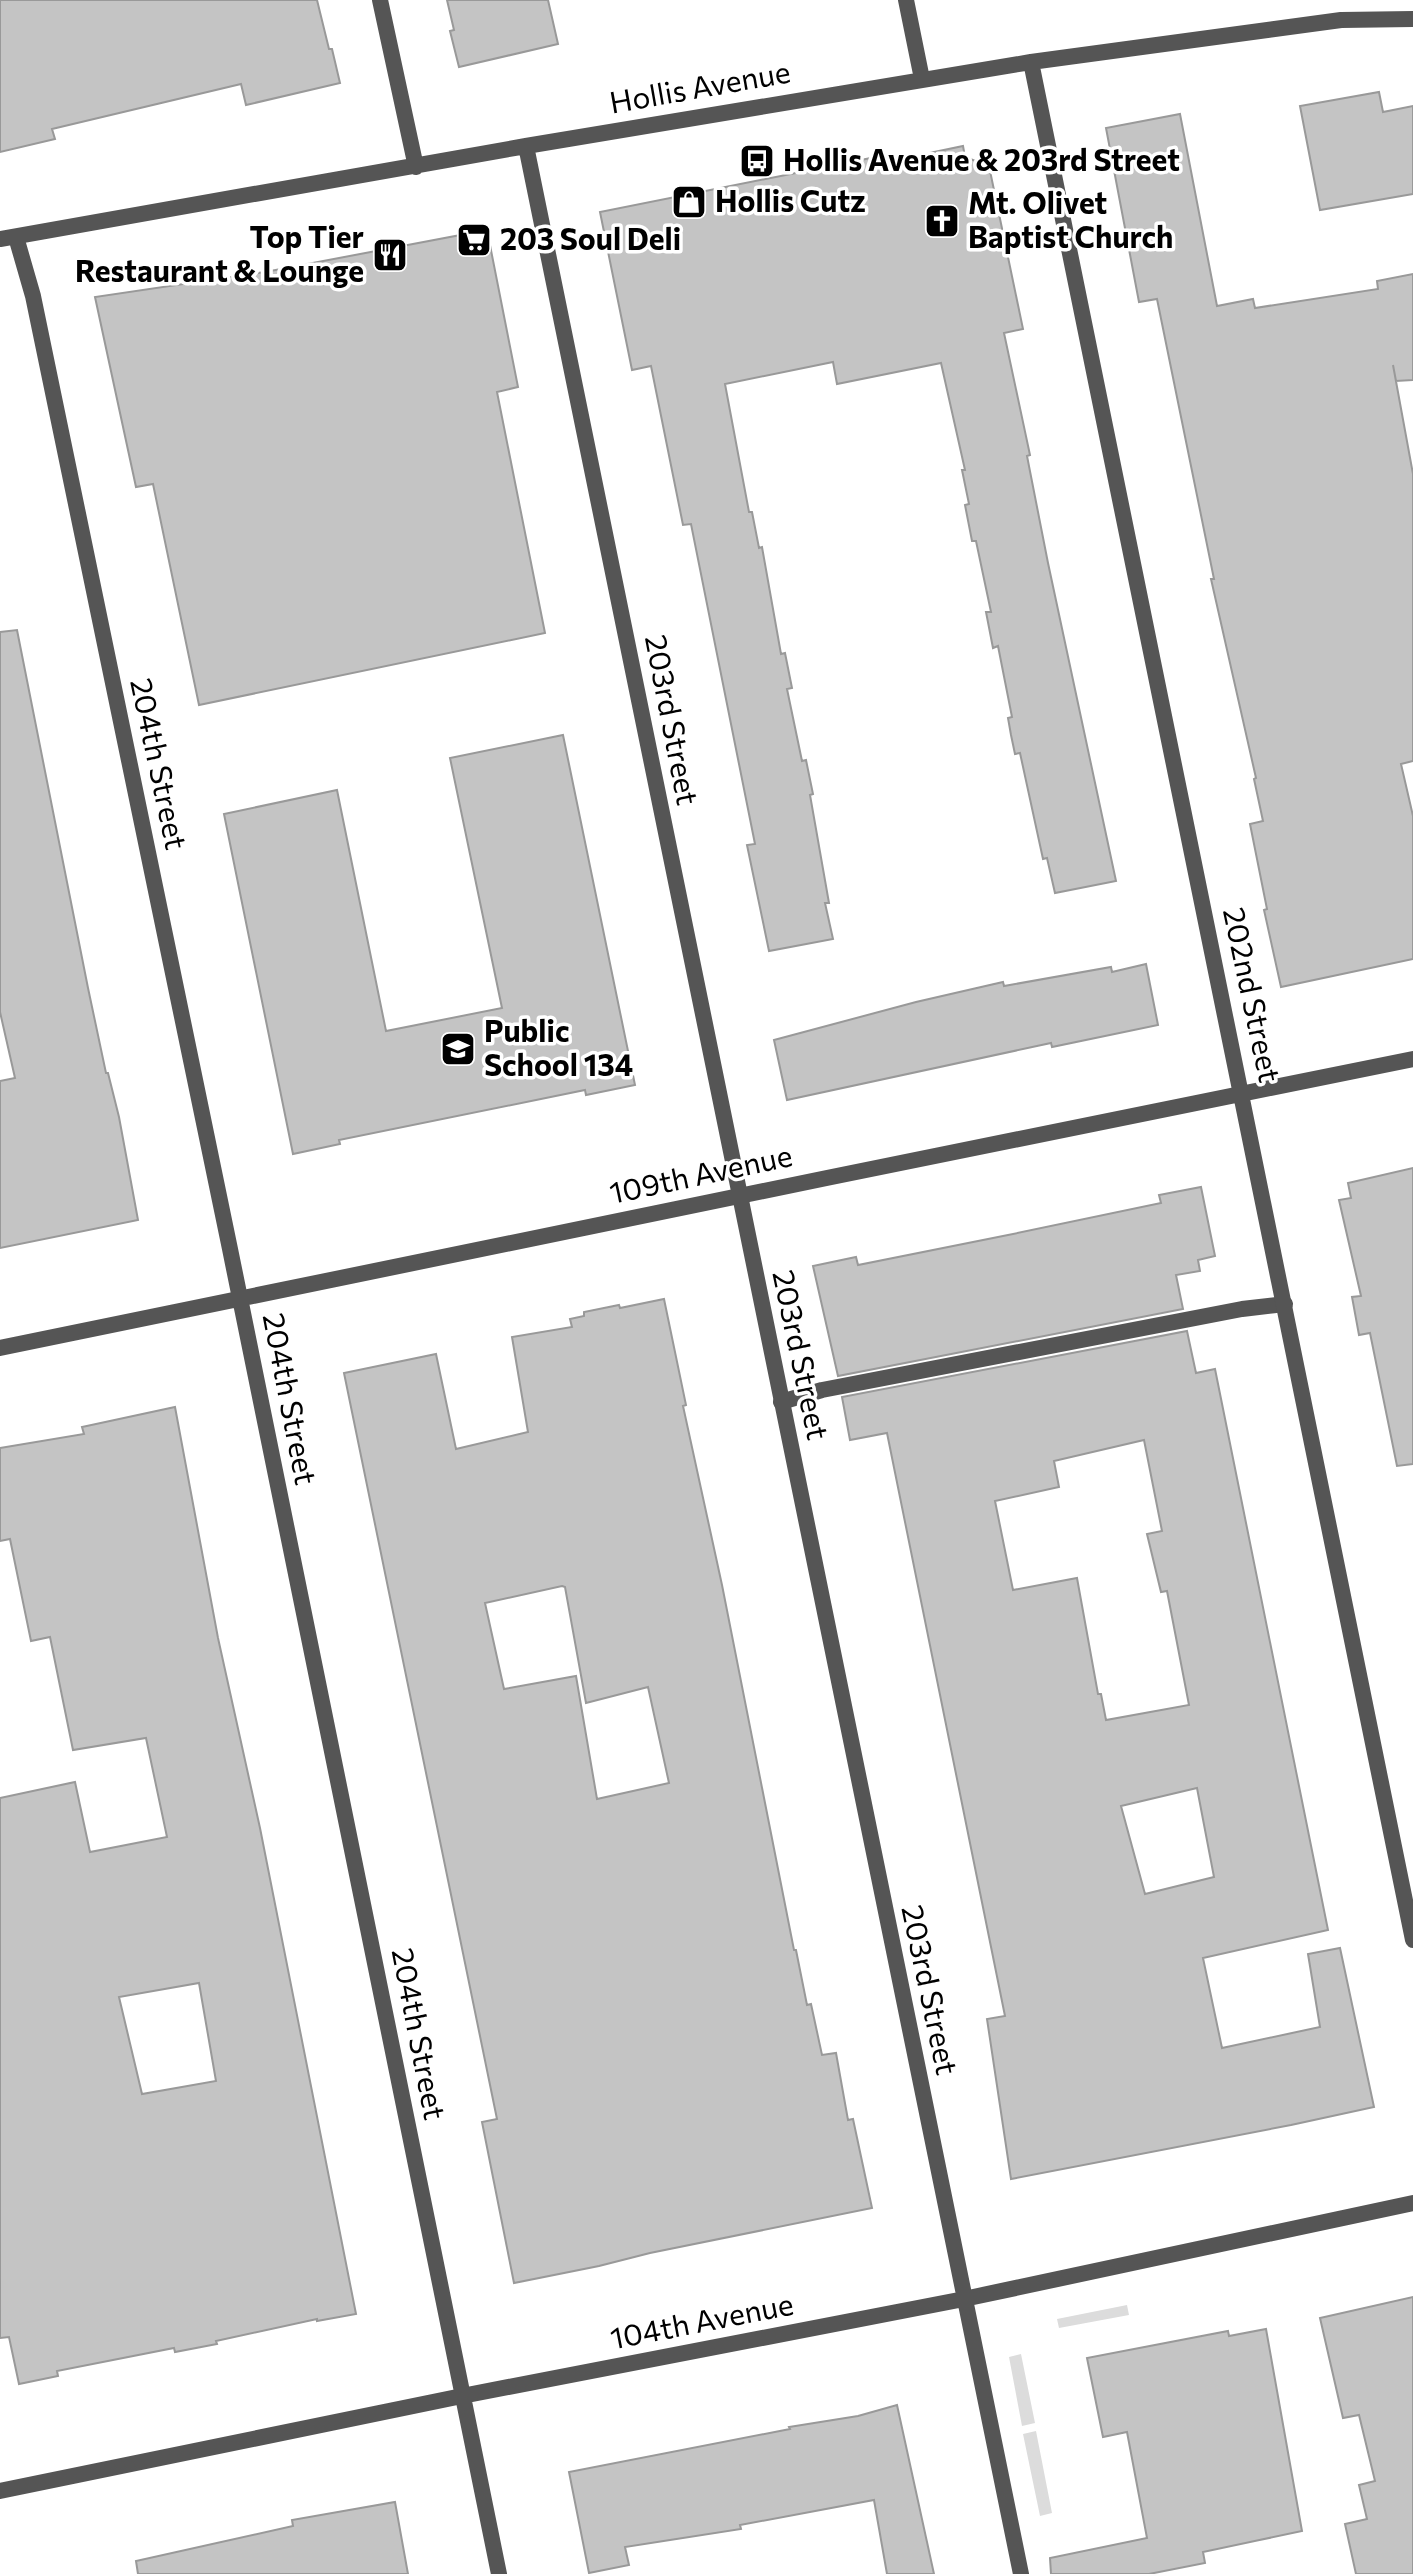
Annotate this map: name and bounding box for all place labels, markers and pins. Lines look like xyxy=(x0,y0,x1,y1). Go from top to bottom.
place label: Hollis Avenue & 203rd Street xyxy=(783,140,1180,177)
bus stop icon: Hollis Avenue & 203rd Street xyxy=(738,142,776,180)
place label: Hollis Cutz xyxy=(715,181,866,218)
shop icon: Hollis Cutz xyxy=(670,183,708,221)
place label: Mt. Olivet Baptist Church xyxy=(968,183,1173,254)
church icon: Mt. Olivet Baptist Church xyxy=(923,202,961,240)
place label: Top Tier Restaurant & Lounge xyxy=(75,217,364,288)
place label: 203 Soul Deli xyxy=(500,219,681,256)
supermarket icon: 203 Soul Deli xyxy=(455,221,493,259)
restaurant icon: Top Tier Restaurant & Lounge xyxy=(371,236,409,274)
place label: Public School 134 xyxy=(484,1011,633,1082)
school or university icon: Public School 134 xyxy=(439,1030,477,1068)

